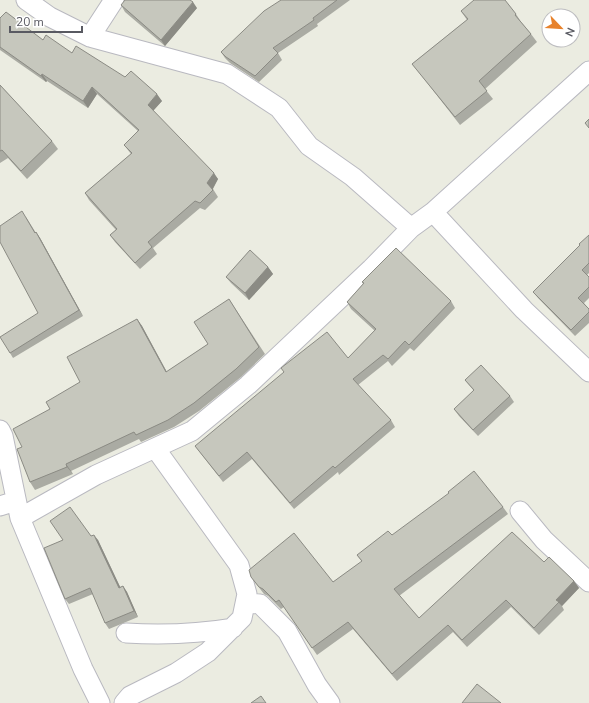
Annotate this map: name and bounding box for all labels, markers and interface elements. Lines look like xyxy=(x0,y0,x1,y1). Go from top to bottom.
scale bar xyxy=(10,8,82,34)
north arrow xyxy=(541,8,581,48)
text: 20 m xyxy=(16,14,44,30)
text: N xyxy=(561,25,578,39)

